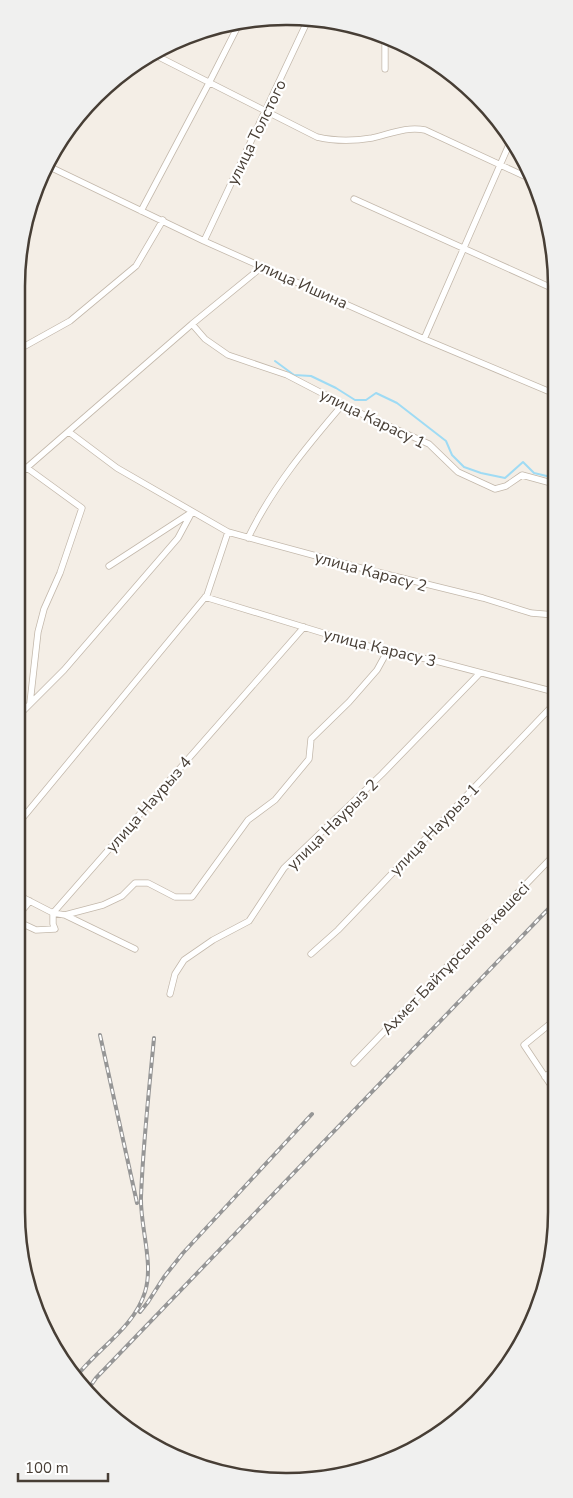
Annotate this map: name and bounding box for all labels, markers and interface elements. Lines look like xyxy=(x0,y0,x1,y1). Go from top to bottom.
street label: улица Толстого xyxy=(222,76,292,189)
street label: улица Ишина xyxy=(250,253,351,314)
street label: улица Карасу 1 xyxy=(316,384,429,454)
street label: улица Карасу 2 xyxy=(312,546,429,598)
street label: улица Карасу 3 xyxy=(321,623,438,673)
street label: улица Наурыз 4 xyxy=(101,752,197,857)
street label: улица Наурыз 2 xyxy=(282,774,383,875)
street label: улица Наурыз 1 xyxy=(385,779,485,881)
street label: Ахмет Байтұрсынов көшесі xyxy=(377,877,535,1040)
scale bar xyxy=(18,1450,108,1482)
text: 100 m xyxy=(25,1458,69,1478)

